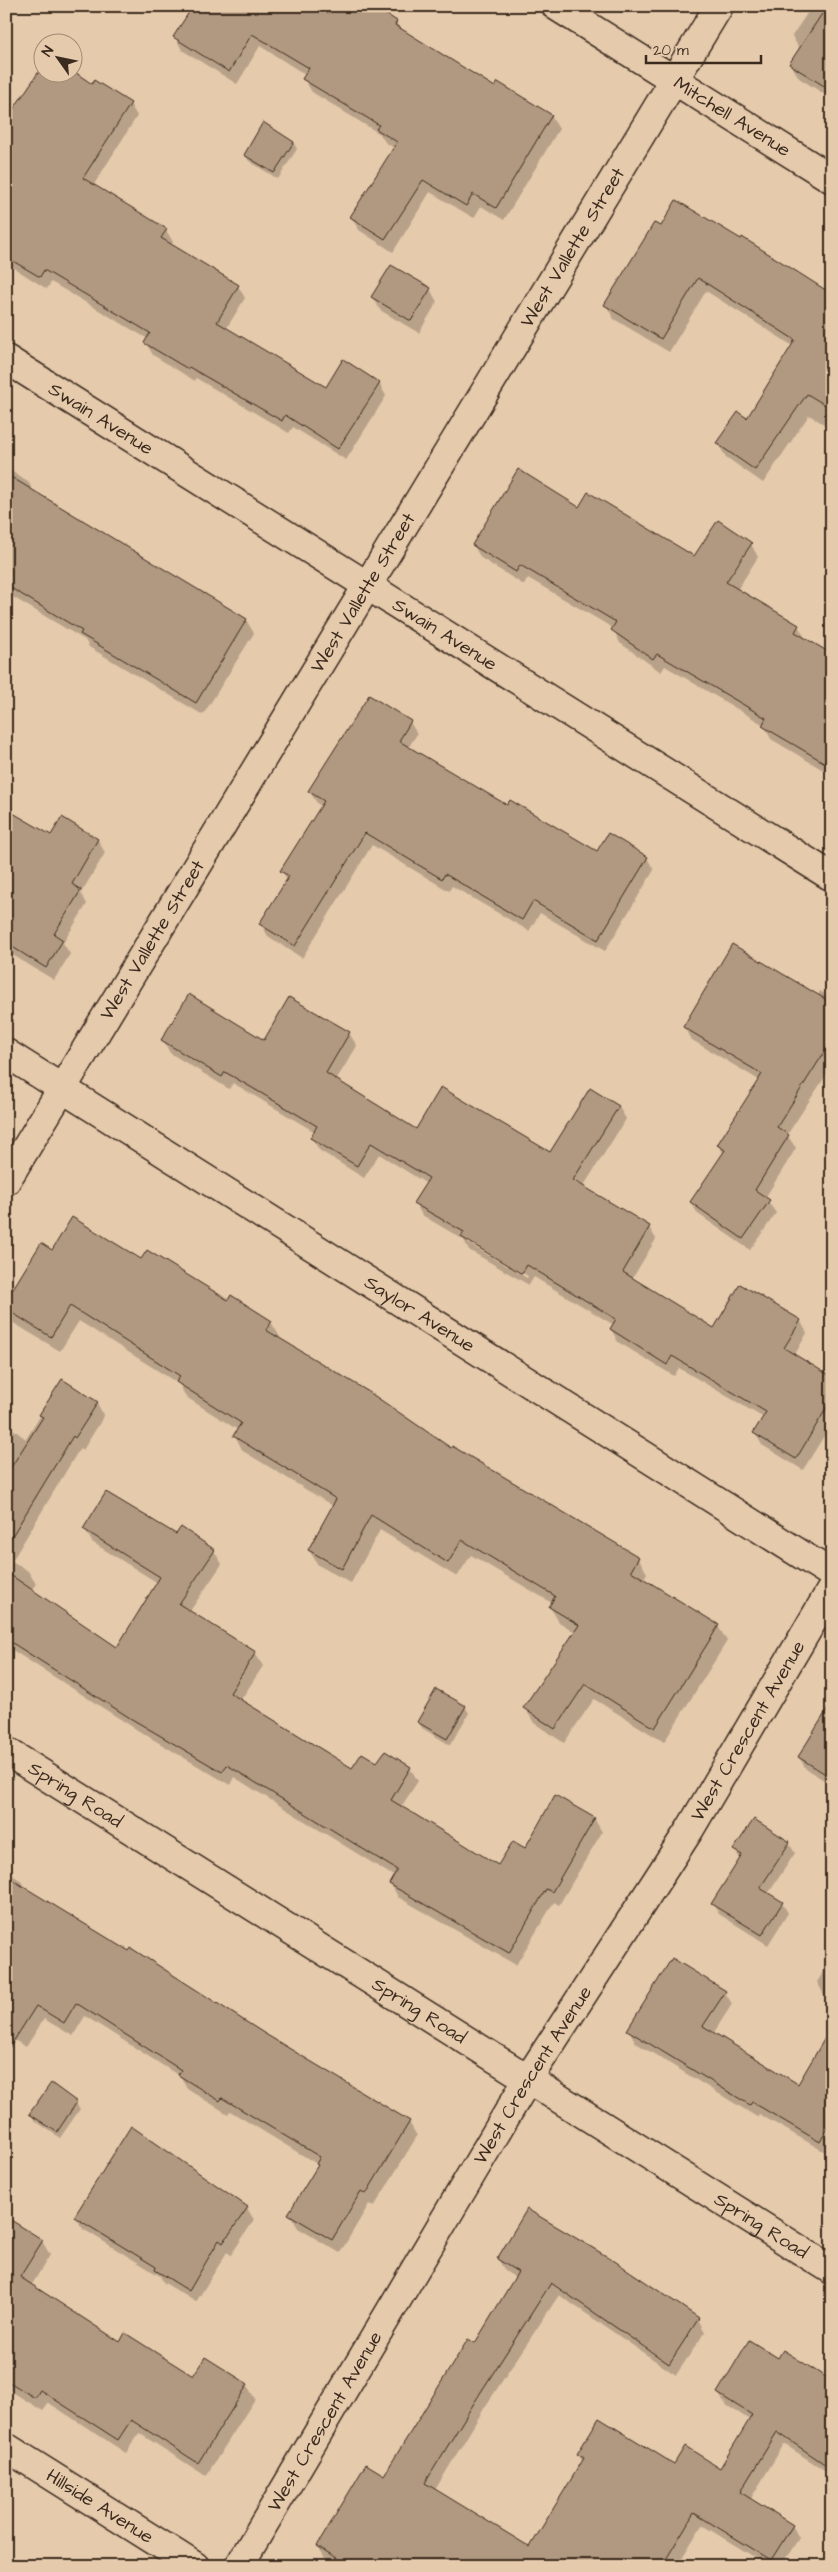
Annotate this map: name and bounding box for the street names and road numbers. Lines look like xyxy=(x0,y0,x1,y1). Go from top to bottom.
street label: Mitchell Avenue xyxy=(669,70,796,163)
street label: West Vallette Street xyxy=(514,162,632,333)
street label: Swain Avenue xyxy=(43,375,158,462)
street label: West Vallette Street xyxy=(304,507,422,678)
street label: Swain Avenue xyxy=(387,591,502,677)
street label: West Vallette Street xyxy=(93,855,211,1025)
street label: Saylor Avenue xyxy=(359,1269,480,1359)
street label: West Crescent Avenue xyxy=(684,1636,812,1826)
street label: Spring Road xyxy=(23,1755,128,1835)
street label: Spring Road xyxy=(367,1971,472,2051)
street label: West Crescent Avenue xyxy=(467,1981,598,2169)
street label: Spring Road xyxy=(709,2186,814,2266)
street label: West Crescent Avenue xyxy=(261,2326,389,2517)
street label: Hillside Avenue xyxy=(41,2462,159,2550)

